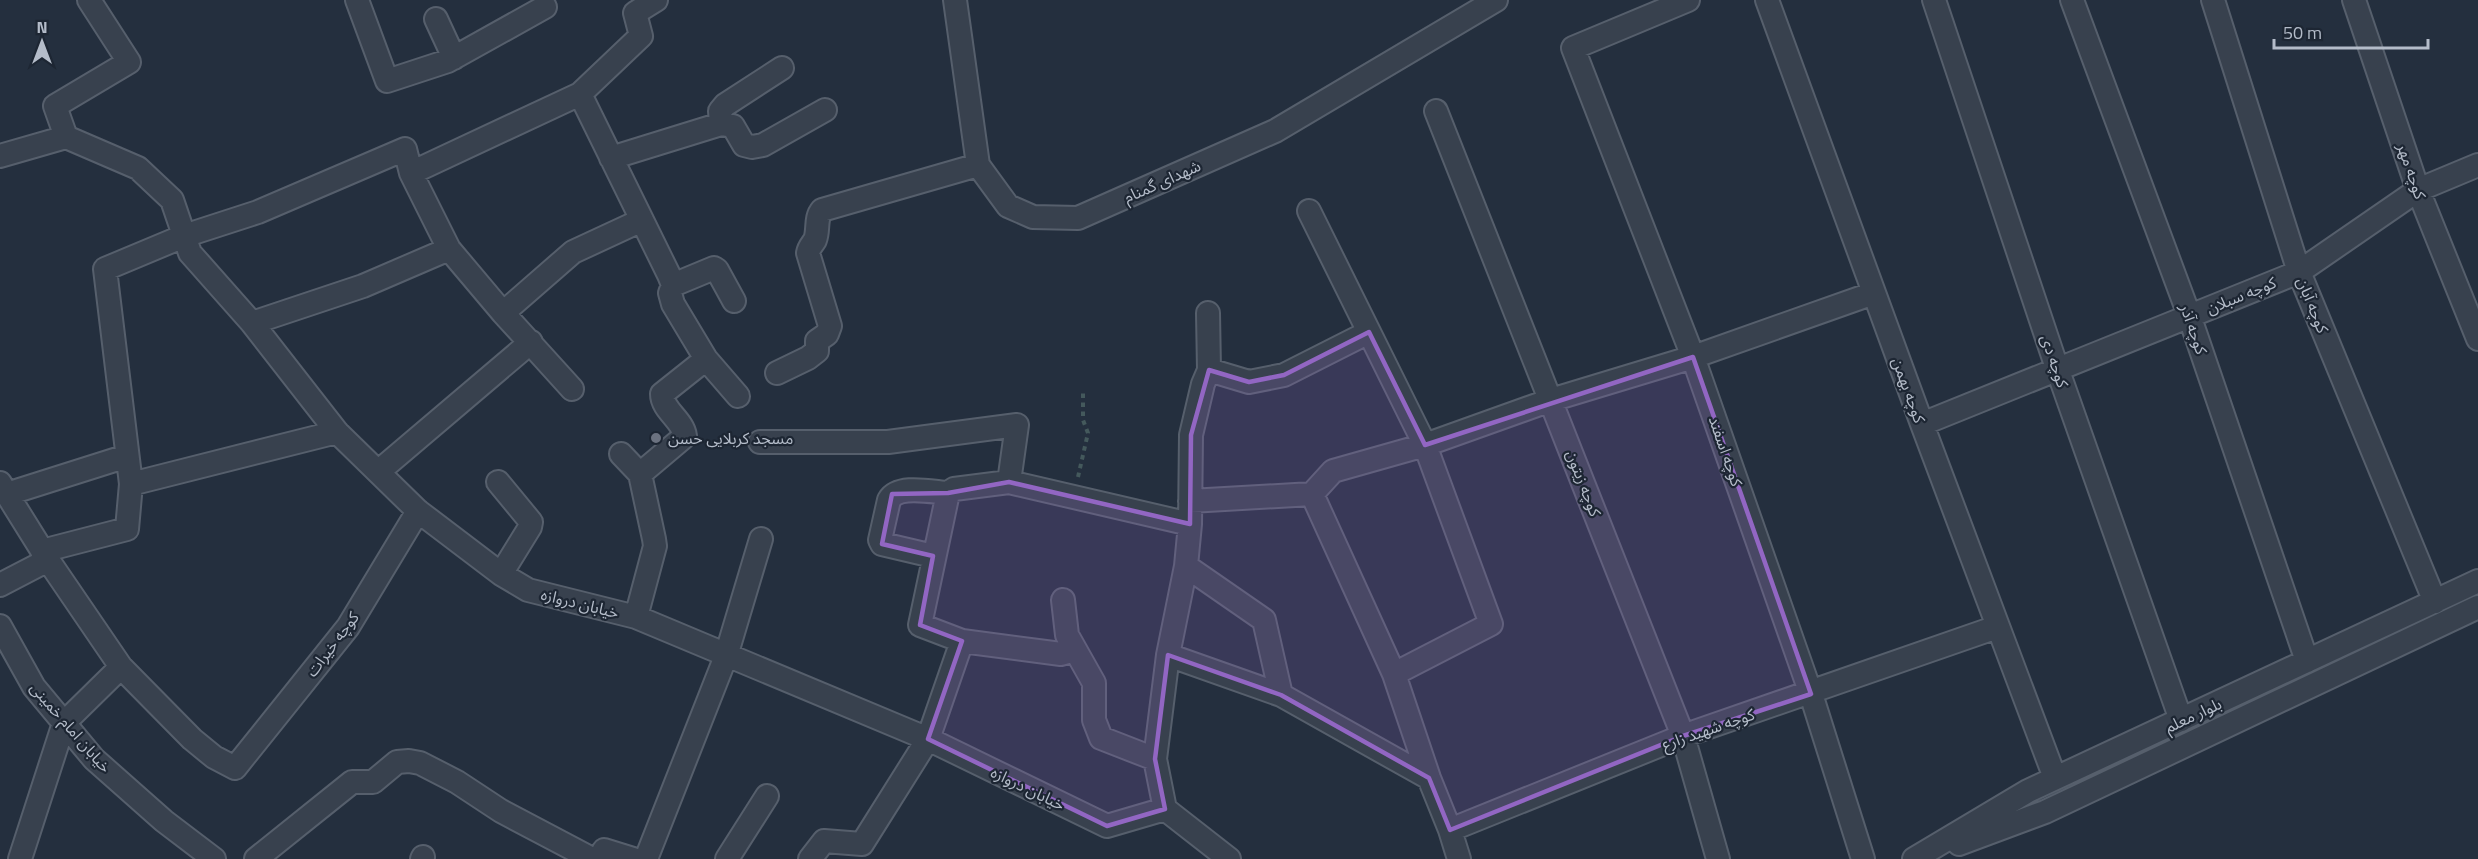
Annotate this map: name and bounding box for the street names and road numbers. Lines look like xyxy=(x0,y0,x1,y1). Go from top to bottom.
street label: کوچه مهر xyxy=(2391,139,2433,203)
street label: شهدای گمنام xyxy=(1119,153,1205,210)
street label: کوچه سبلان xyxy=(2202,270,2280,320)
street label: کوچه آبان xyxy=(2291,273,2335,337)
street label: کوچه آذر xyxy=(2174,299,2214,358)
street label: کوچه دی xyxy=(2035,331,2075,391)
street label: کوچه بهمن xyxy=(1886,354,1932,427)
street label: کوچه اسفند xyxy=(1703,413,1749,490)
street label: کوچه زیتون xyxy=(1560,446,1608,520)
street label: خیابان دروازه xyxy=(538,582,622,624)
street label: کوچه خیرات xyxy=(300,606,365,682)
street label: خیابان امام خمینی xyxy=(24,676,117,778)
street label: بلوار معلم xyxy=(2161,691,2226,740)
street label: کوچه شهید زارع xyxy=(1658,702,1758,757)
street label: خیابان دروازه xyxy=(987,760,1069,816)

